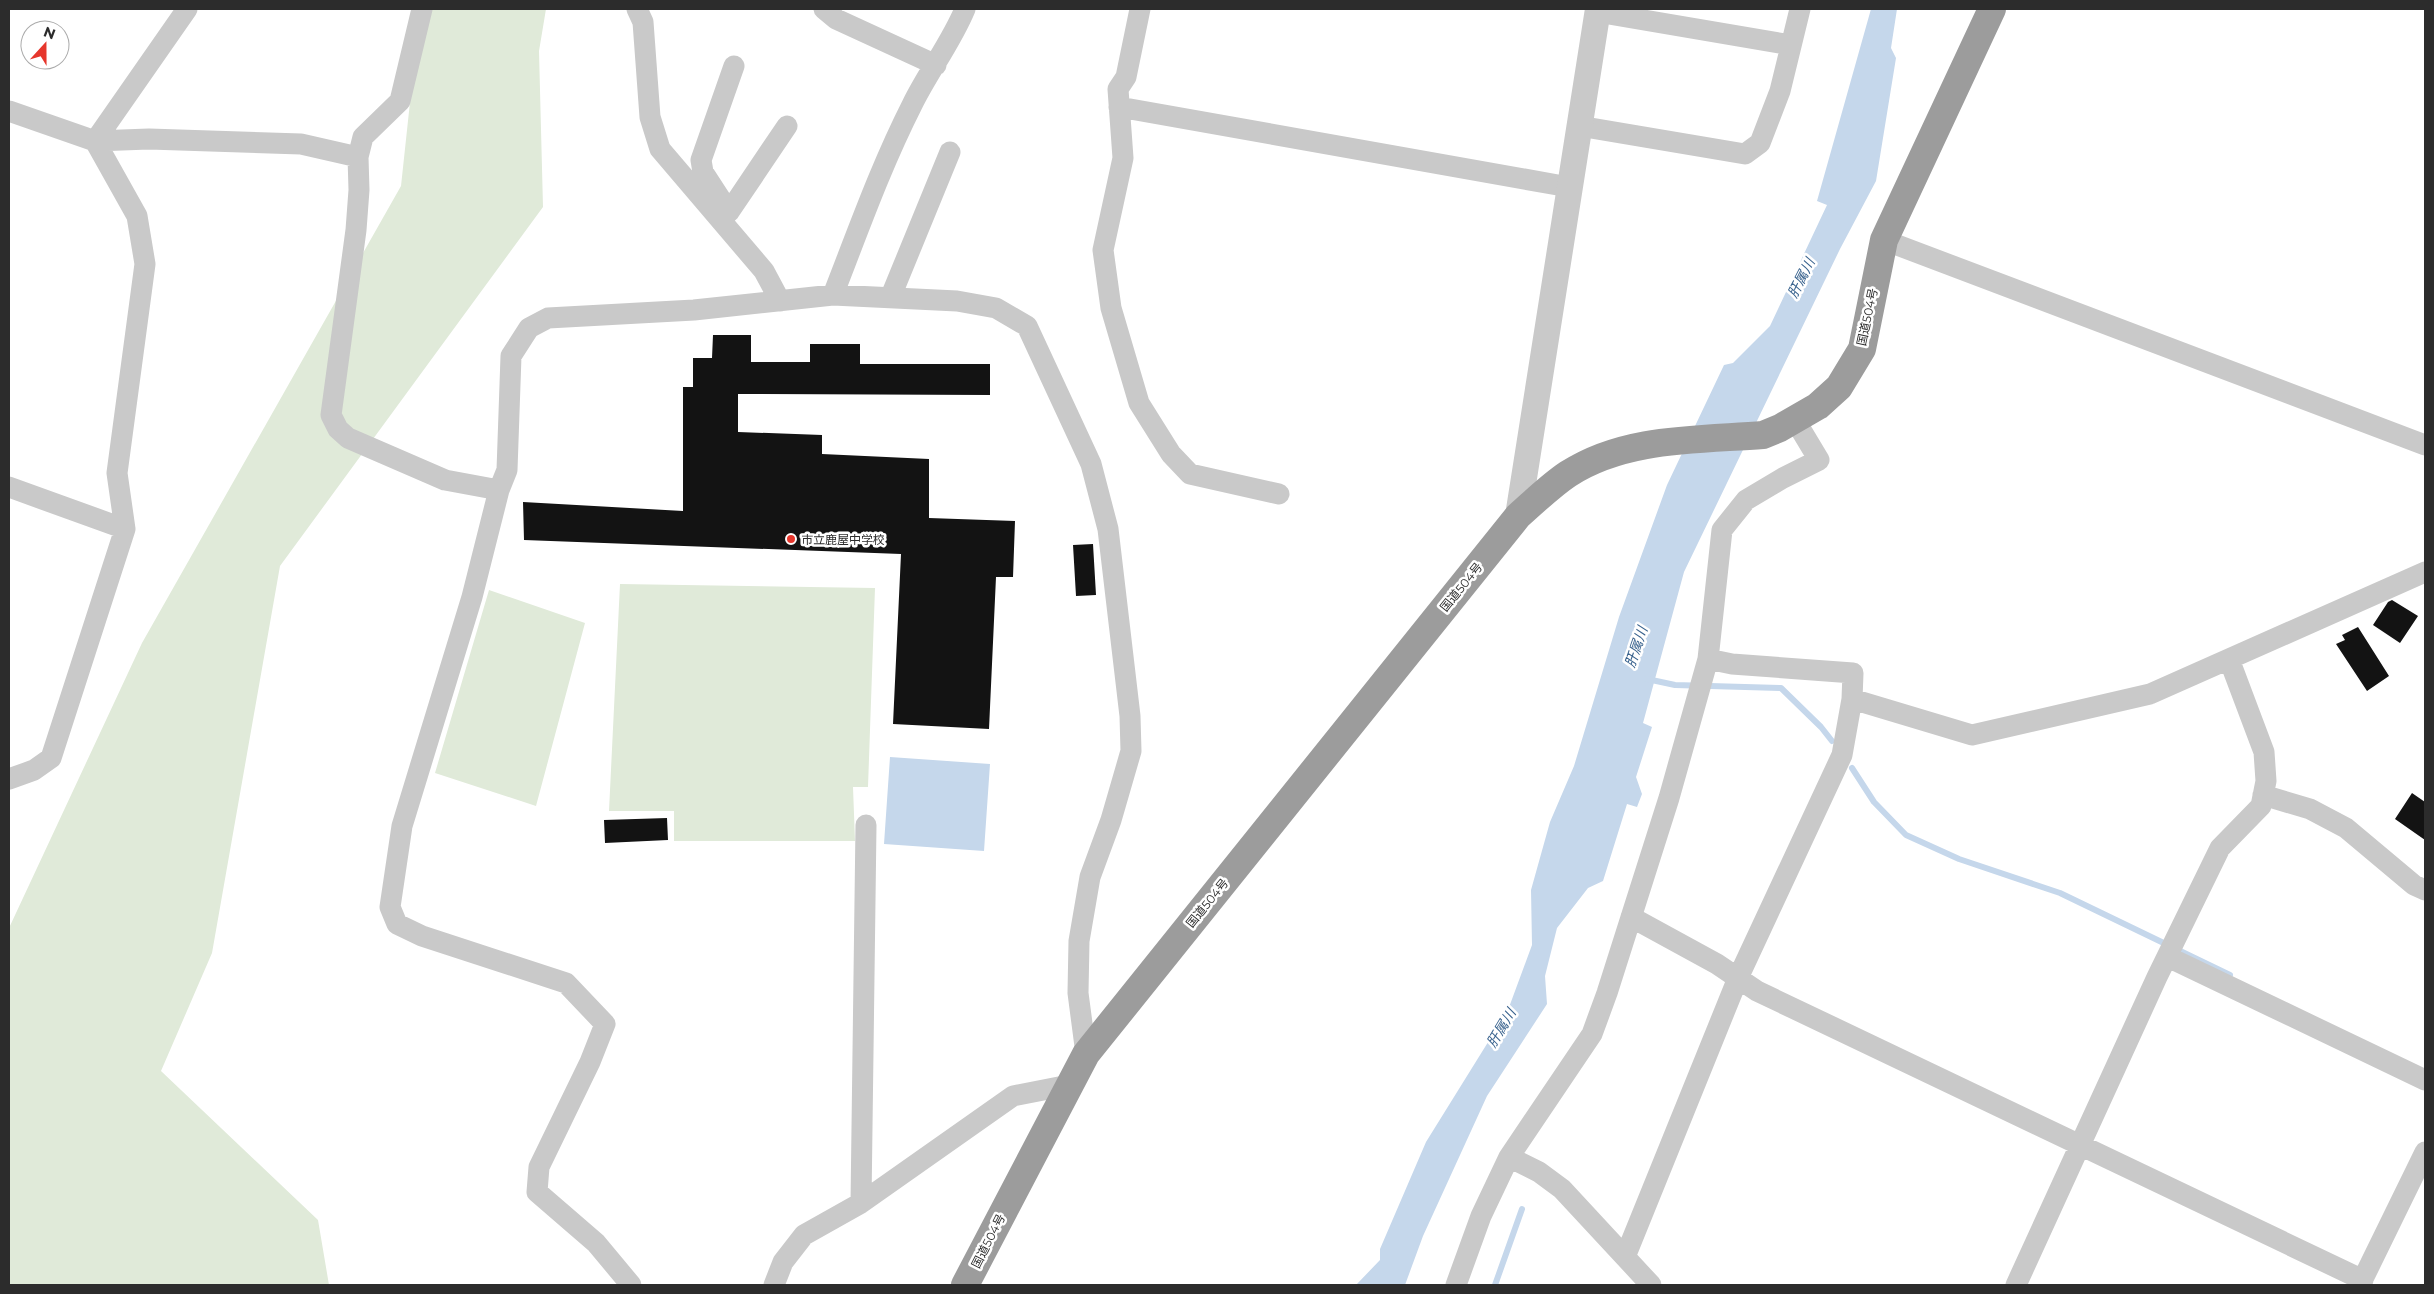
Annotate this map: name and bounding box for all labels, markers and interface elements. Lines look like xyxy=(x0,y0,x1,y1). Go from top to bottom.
north arrow xyxy=(20,20,70,70)
text: N xyxy=(41,22,58,43)
water label: 肝属川 xyxy=(1783,253,1819,301)
street label: 国道504号 xyxy=(1854,287,1880,347)
place label: 市立鹿屋中学校 xyxy=(801,532,885,547)
marker: 市立鹿屋中学校 xyxy=(785,533,797,545)
street label: 国道504号 xyxy=(1437,559,1485,615)
water label: 肝属川 xyxy=(1621,622,1652,670)
street label: 国道504号 xyxy=(1183,875,1231,931)
water label: 肝属川 xyxy=(1482,1004,1521,1051)
street label: 国道504号 xyxy=(968,1211,1008,1271)

